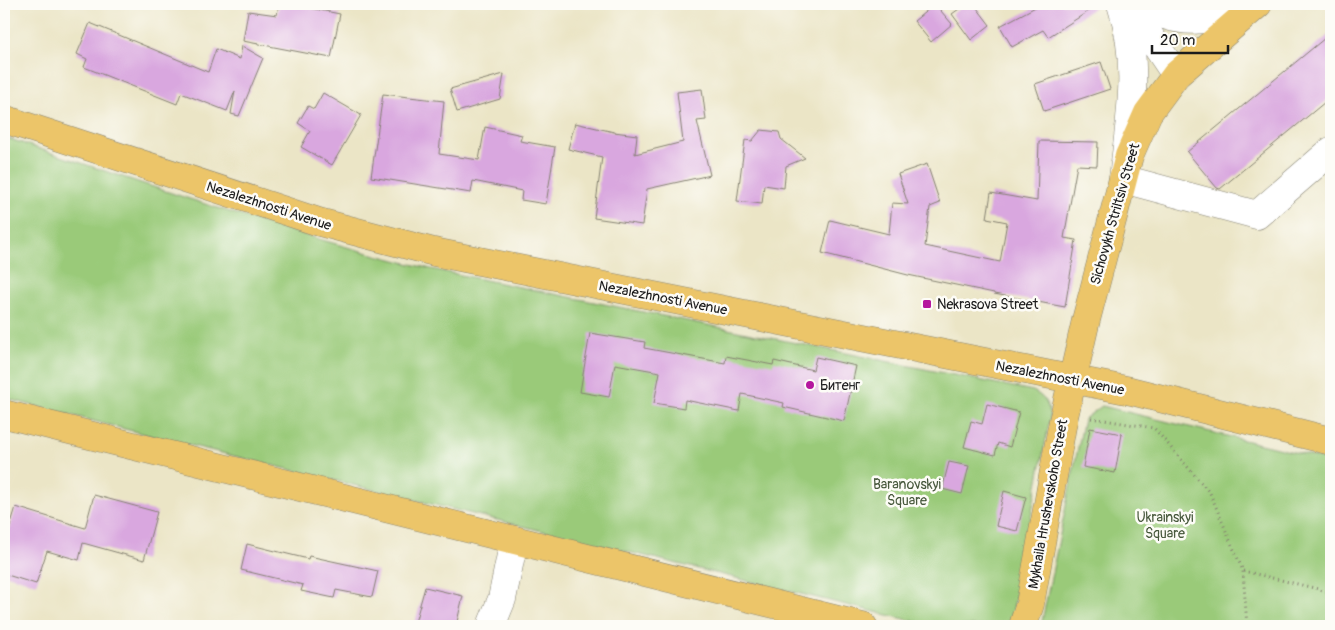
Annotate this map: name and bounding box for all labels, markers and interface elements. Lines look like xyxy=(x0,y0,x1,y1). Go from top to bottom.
scale bar xyxy=(1152,22,1229,54)
text: 20 m xyxy=(1160,31,1195,50)
street label: Sichovykh Striltsiv Street xyxy=(1087,141,1143,287)
street label: Nezalezhnosti Avenue xyxy=(204,178,334,234)
street label: Nezalezhnosti Avenue xyxy=(597,277,729,319)
place label: Nekrasova Street xyxy=(937,296,1039,313)
marker: Nekrasova Street xyxy=(921,298,933,310)
street label: Nezalezhnosti Avenue xyxy=(994,357,1126,399)
place label: Битенг xyxy=(820,377,861,394)
marker: Битенг xyxy=(804,379,816,391)
street label: Mykhaila Hrushevskoho Street xyxy=(1025,417,1071,590)
park label: Baranovskyi Square xyxy=(873,476,942,509)
park label: Ukrainskyi Square xyxy=(1136,509,1194,542)

